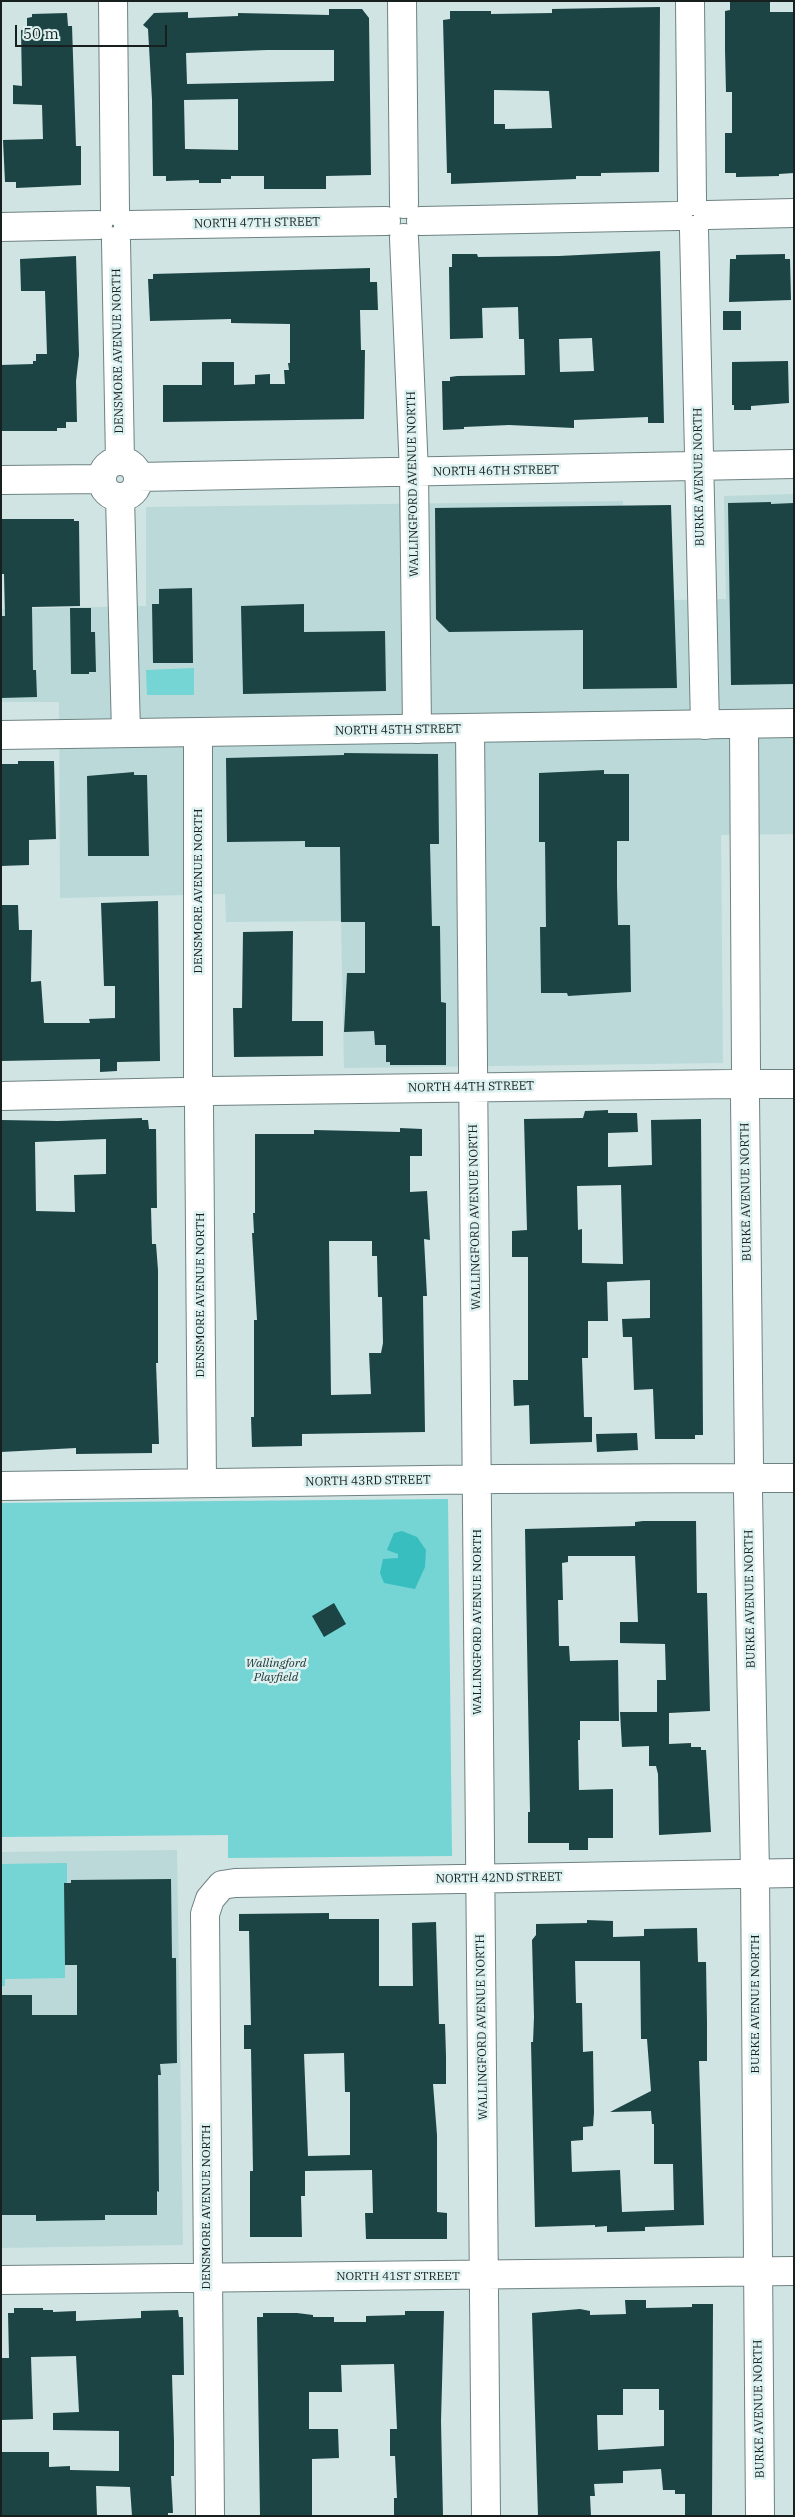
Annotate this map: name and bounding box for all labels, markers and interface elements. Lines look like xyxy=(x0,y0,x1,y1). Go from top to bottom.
scale bar xyxy=(18,15,170,47)
text: 50 m xyxy=(23,24,59,43)
street label: NORTH 47TH STREET xyxy=(194,215,320,231)
street label: DENSMORE AVENUE NORTH xyxy=(109,268,127,434)
street label: WALLINGFORD AVENUE NORTH xyxy=(404,391,422,577)
street label: BURKE AVENUE NORTH xyxy=(691,407,707,547)
street label: NORTH 46TH STREET xyxy=(433,463,559,479)
street label: NORTH 45TH STREET xyxy=(335,722,461,738)
street label: DENSMORE AVENUE NORTH xyxy=(192,808,206,974)
street label: NORTH 44TH STREET xyxy=(408,1079,534,1095)
street label: BURKE AVENUE NORTH xyxy=(738,1122,754,1262)
street label: WALLINGFORD AVENUE NORTH xyxy=(466,1124,484,1310)
street label: DENSMORE AVENUE NORTH xyxy=(194,1212,208,1378)
street label: NORTH 43RD STREET xyxy=(305,1473,431,1489)
street label: WALLINGFORD AVENUE NORTH xyxy=(471,1529,485,1715)
street label: BURKE AVENUE NORTH xyxy=(742,1529,758,1669)
park label: Wallingford Playfield xyxy=(246,1657,306,1685)
street label: NORTH 42ND STREET xyxy=(436,1870,562,1886)
street label: WALLINGFORD AVENUE NORTH xyxy=(473,1934,491,2120)
street label: BURKE AVENUE NORTH xyxy=(749,1935,763,2073)
street label: DENSMORE AVENUE NORTH xyxy=(200,2124,214,2290)
street label: NORTH 41ST STREET xyxy=(336,2270,460,2284)
street label: BURKE AVENUE NORTH xyxy=(751,2339,767,2479)

